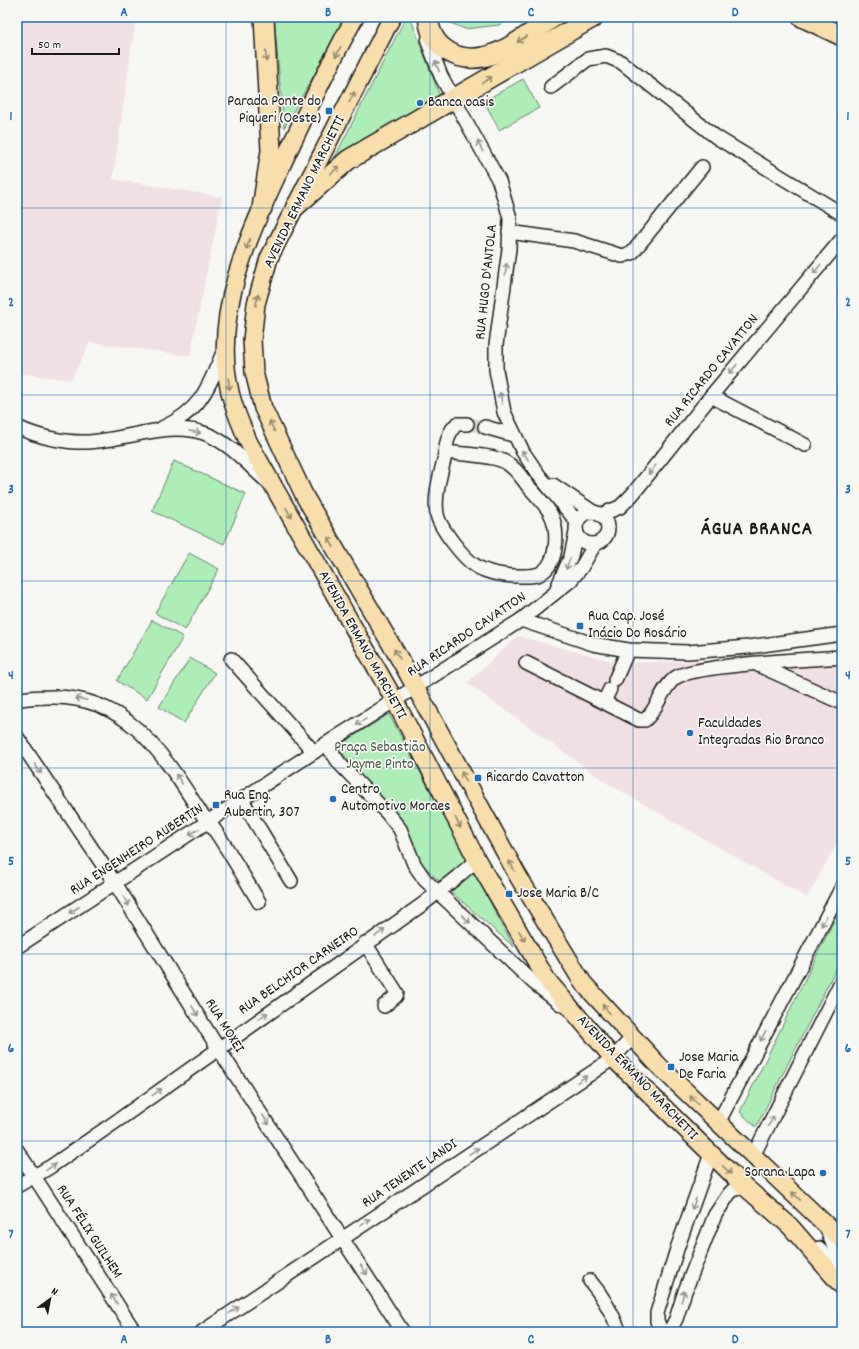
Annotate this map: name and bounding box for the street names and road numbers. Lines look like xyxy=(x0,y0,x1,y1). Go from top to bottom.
street label: AVENIDA ERMANO MARCHETTI xyxy=(259,112,352,272)
street label: RUA HUGO D'ANTOLA xyxy=(470,223,504,341)
street label: RUA RICARDO CAVATTON xyxy=(659,310,765,432)
street label: AVENIDA ERMANO MARCHETTI xyxy=(312,567,412,724)
street label: RUA RICARDO CAVATTON xyxy=(403,587,531,683)
street label: RUA ENGENHEIRO AUBERTIN xyxy=(66,798,208,902)
street label: RUA BELCHIOR CARNEIRO xyxy=(234,921,364,1021)
street label: RUA MOXEI xyxy=(199,995,249,1058)
street label: AVENIDA ERMANO MARCHETTI xyxy=(571,1010,703,1146)
street label: RUA TENENTE LANDI xyxy=(358,1134,462,1214)
street label: RUA FÉLIX GUILHEM xyxy=(50,1181,128,1283)

